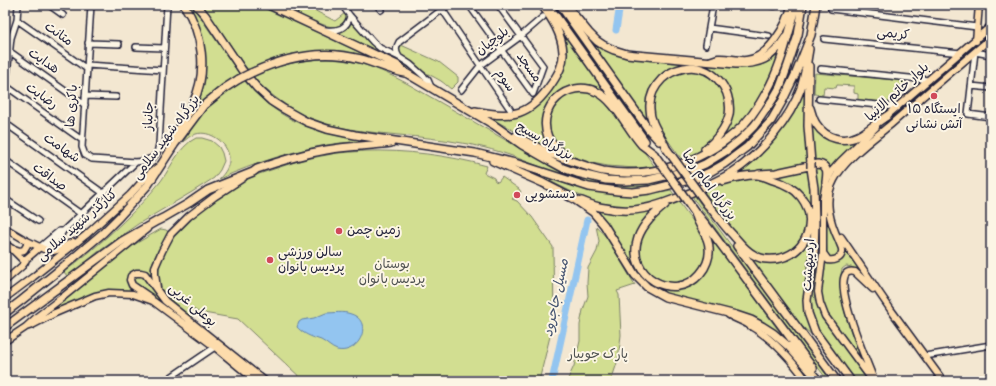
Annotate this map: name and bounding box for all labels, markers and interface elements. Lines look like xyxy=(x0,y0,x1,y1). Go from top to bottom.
street label: متانت xyxy=(40,18,76,52)
street label: بلوچیان xyxy=(472,23,514,61)
street label: کریمی xyxy=(876,24,911,46)
street label: هدایت xyxy=(24,44,62,80)
street label: مسجد xyxy=(511,49,545,87)
street label: بلوار خاتم الانبیا xyxy=(862,59,934,127)
street label: سوم xyxy=(489,65,519,97)
street label: رضایت xyxy=(21,79,61,115)
street label: باکری ها xyxy=(62,84,84,128)
marker: ایستگاه ۱۵ آتش نشانی xyxy=(929,91,939,101)
street label: بزرگراه شهید سلامی xyxy=(129,92,205,184)
street label: جانباز xyxy=(140,101,160,132)
place label: ایستگاه ۱۵ آتش نشانی xyxy=(906,101,963,135)
street label: بزرگراه بسیج xyxy=(512,118,576,166)
street label: شهامت xyxy=(39,129,83,169)
street label: بزرگراه امام رضا xyxy=(676,147,740,225)
street label: صداقت xyxy=(28,159,70,197)
street label: کنارگذر شهید سلامی xyxy=(33,185,123,267)
place label: دستشویی xyxy=(525,186,575,205)
marker: دستشویی xyxy=(512,190,522,200)
place label: زمین چمن xyxy=(347,222,401,241)
marker: زمین چمن xyxy=(334,226,344,236)
street label: اردیبهشت xyxy=(799,238,821,292)
place label: سالن ورزشی پردیس بانوان xyxy=(278,244,345,278)
marker: سالن ورزشی پردیس بانوان xyxy=(265,255,275,265)
park label: بوستان پردیس بانوان xyxy=(359,256,425,290)
water label: مسیل جاجرود xyxy=(539,256,575,339)
street label: بوعلی غربی xyxy=(164,280,220,332)
park label: پارک جویبار xyxy=(567,346,628,365)

